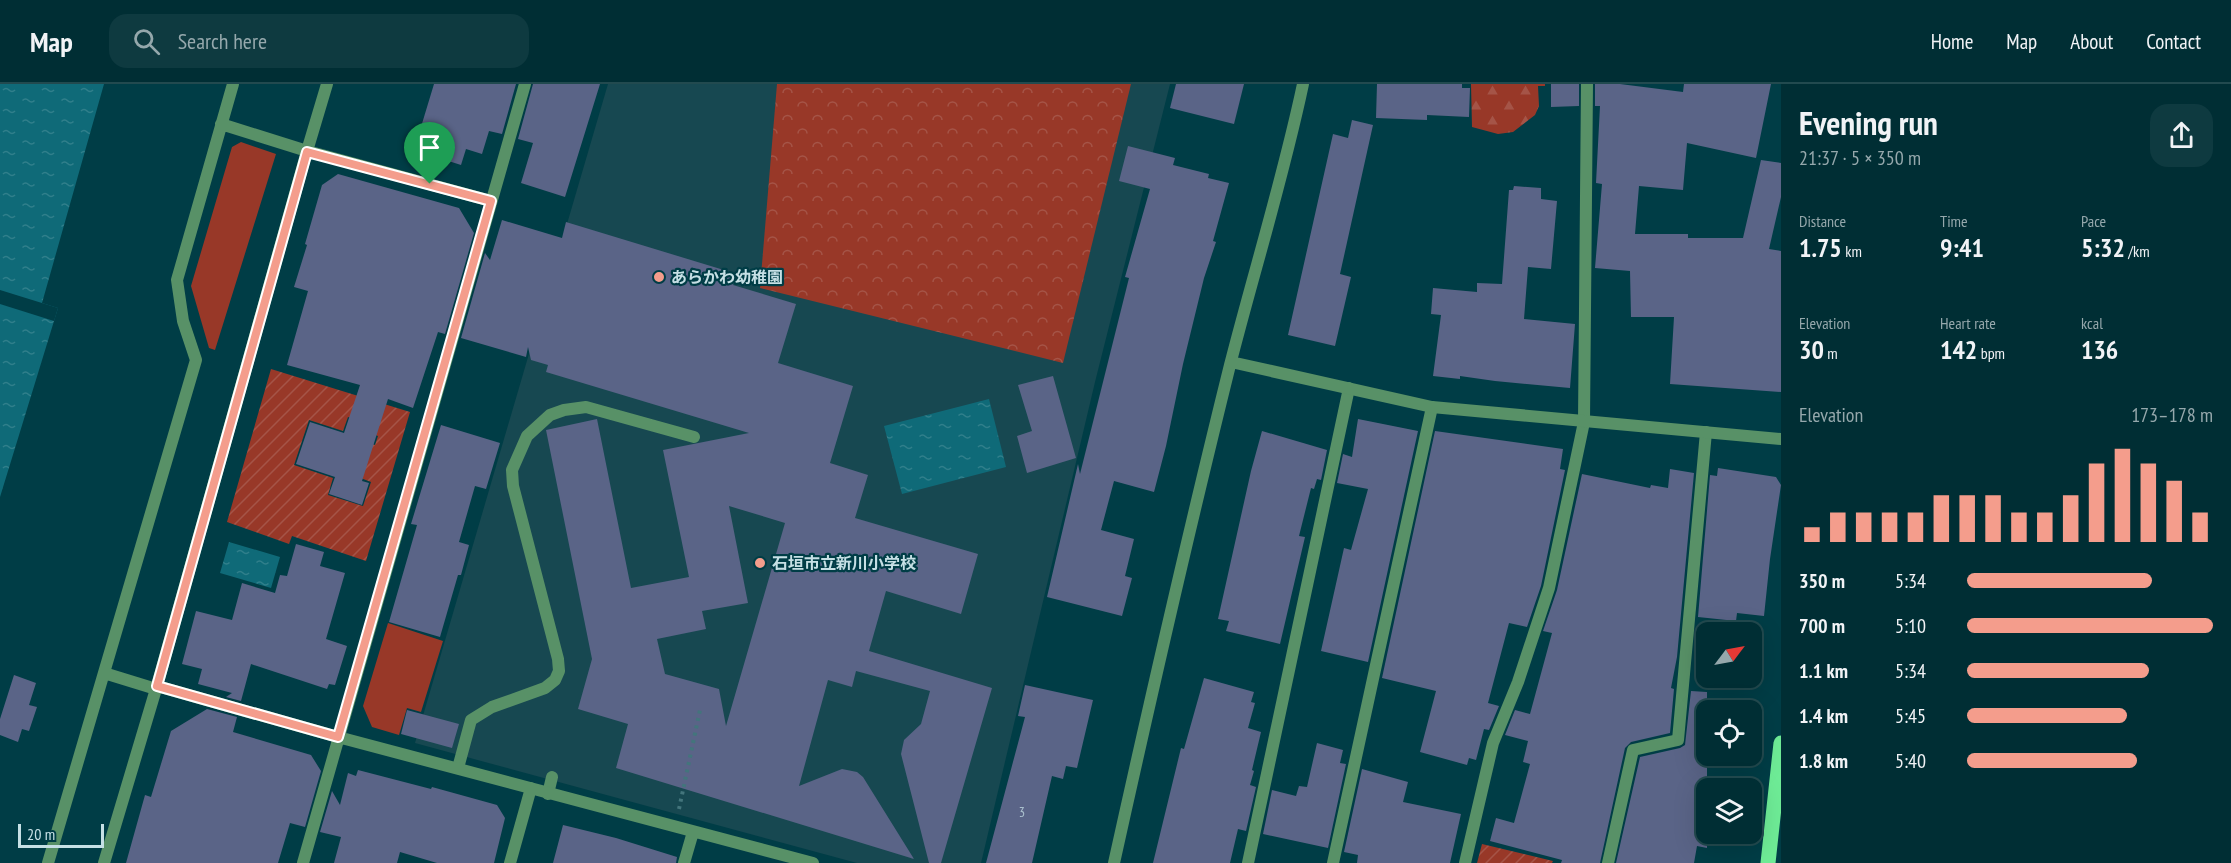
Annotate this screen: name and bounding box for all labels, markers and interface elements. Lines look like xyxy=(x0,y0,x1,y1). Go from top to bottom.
search box xyxy=(109,14,529,68)
text: Map xyxy=(30,23,73,60)
icon: search xyxy=(130,25,163,58)
text: Search here xyxy=(178,27,267,55)
text: Home xyxy=(1931,28,1973,55)
text: Map xyxy=(2006,28,2037,55)
text: About xyxy=(2070,28,2113,55)
text: Contact xyxy=(2146,28,2201,55)
text: Evening run xyxy=(1799,101,1938,144)
button: share xyxy=(2150,104,2213,167)
pin xyxy=(404,122,455,184)
icon: arrive xyxy=(413,131,446,164)
text: 21:37 · 5 × 350 m xyxy=(1799,145,1921,171)
text: Distance xyxy=(1799,211,1846,231)
text: Time xyxy=(1940,211,1968,231)
text: Pace xyxy=(2081,211,2106,231)
text: 1.75 xyxy=(1799,231,1842,264)
text: 9:41 xyxy=(1940,231,1984,264)
text: 5:32 xyxy=(2081,231,2125,264)
text: km xyxy=(1842,241,1862,261)
text: /km xyxy=(2125,241,2150,261)
place label: あらかわ幼稚園 xyxy=(671,267,783,287)
marker: あらかわ幼稚園 xyxy=(652,270,666,284)
text: Elevation xyxy=(1799,313,1850,333)
text: Heart rate xyxy=(1940,313,1996,333)
text: kcal xyxy=(2081,313,2103,333)
text: 30 xyxy=(1799,333,1824,366)
text: 142 xyxy=(1940,333,1977,366)
text: 136 xyxy=(2081,333,2118,366)
text: m xyxy=(1824,343,1838,363)
text: bpm xyxy=(1977,343,2005,363)
text: Elevation xyxy=(1799,402,1863,428)
text: 173–178 m xyxy=(2131,402,2213,428)
place label: 石垣市立新川小学校 xyxy=(772,553,916,573)
marker: 石垣市立新川小学校 xyxy=(753,556,767,570)
text: 350 m xyxy=(1799,568,1845,594)
text: 5:34 xyxy=(1895,568,1926,594)
text: 700 m xyxy=(1799,613,1845,639)
text: 5:10 xyxy=(1895,613,1926,639)
north arrow xyxy=(1696,622,1762,688)
map controls xyxy=(1696,622,1762,844)
text: 1.1 km xyxy=(1799,658,1848,684)
text: 5:34 xyxy=(1895,658,1926,684)
button: locate xyxy=(1696,700,1762,766)
text: 1.4 km xyxy=(1799,703,1848,729)
text: 5:45 xyxy=(1895,703,1926,729)
text: 1.8 km xyxy=(1799,748,1848,774)
text: 5:40 xyxy=(1895,748,1926,774)
button: layers xyxy=(1696,778,1762,844)
house number: 3 xyxy=(1019,803,1025,821)
scale bar xyxy=(18,821,104,848)
text: 20 m xyxy=(27,824,55,844)

